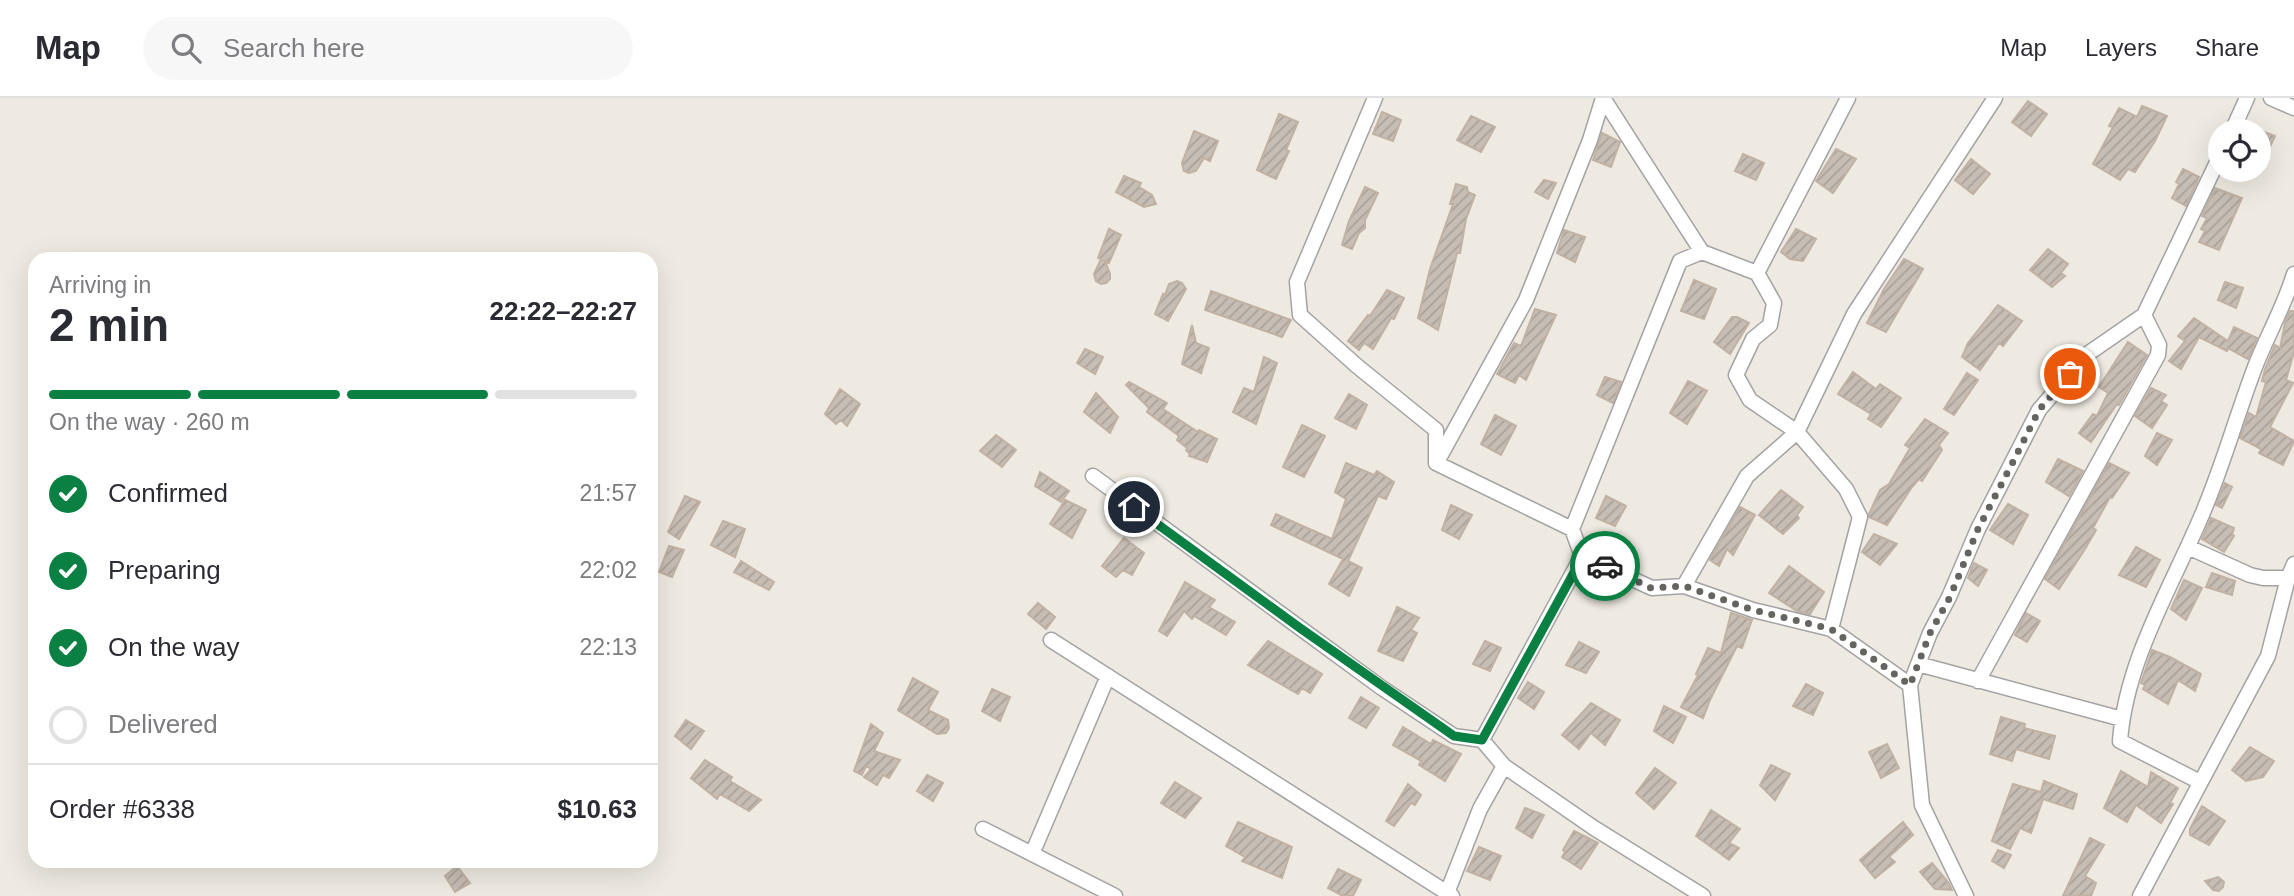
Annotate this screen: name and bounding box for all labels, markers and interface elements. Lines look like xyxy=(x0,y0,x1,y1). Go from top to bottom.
search box xyxy=(143,17,633,80)
text: Map xyxy=(35,29,101,66)
icon: search xyxy=(167,29,205,67)
text: Search here xyxy=(223,33,365,63)
text: Map xyxy=(2000,34,2047,61)
text: Layers xyxy=(2085,34,2157,61)
text: Share xyxy=(2195,34,2259,61)
map controls xyxy=(2208,119,2271,182)
button: locate xyxy=(2208,119,2271,182)
text: Arriving in xyxy=(49,272,151,298)
text: 22:22–22:27 xyxy=(490,296,637,326)
text: 2 min xyxy=(49,299,169,351)
pin xyxy=(2040,344,2100,404)
icon: bag xyxy=(2051,355,2089,393)
text: On the way · 260 m xyxy=(49,409,250,435)
icon: check xyxy=(49,475,87,513)
pin xyxy=(1104,477,1164,537)
text: Confirmed xyxy=(108,478,228,508)
text: 21:57 xyxy=(579,480,637,506)
icon: home xyxy=(1115,488,1153,526)
courier xyxy=(1570,531,1640,601)
icon: car xyxy=(1586,547,1624,585)
icon: check xyxy=(49,552,87,590)
text: Preparing xyxy=(108,555,221,585)
text: 22:02 xyxy=(579,557,637,583)
icon: check xyxy=(49,629,87,667)
text: On the way xyxy=(108,632,240,662)
text: 22:13 xyxy=(579,634,637,660)
text: Delivered xyxy=(108,709,218,739)
text: Order #6338 xyxy=(49,794,195,824)
text: $10.63 xyxy=(557,794,637,824)

